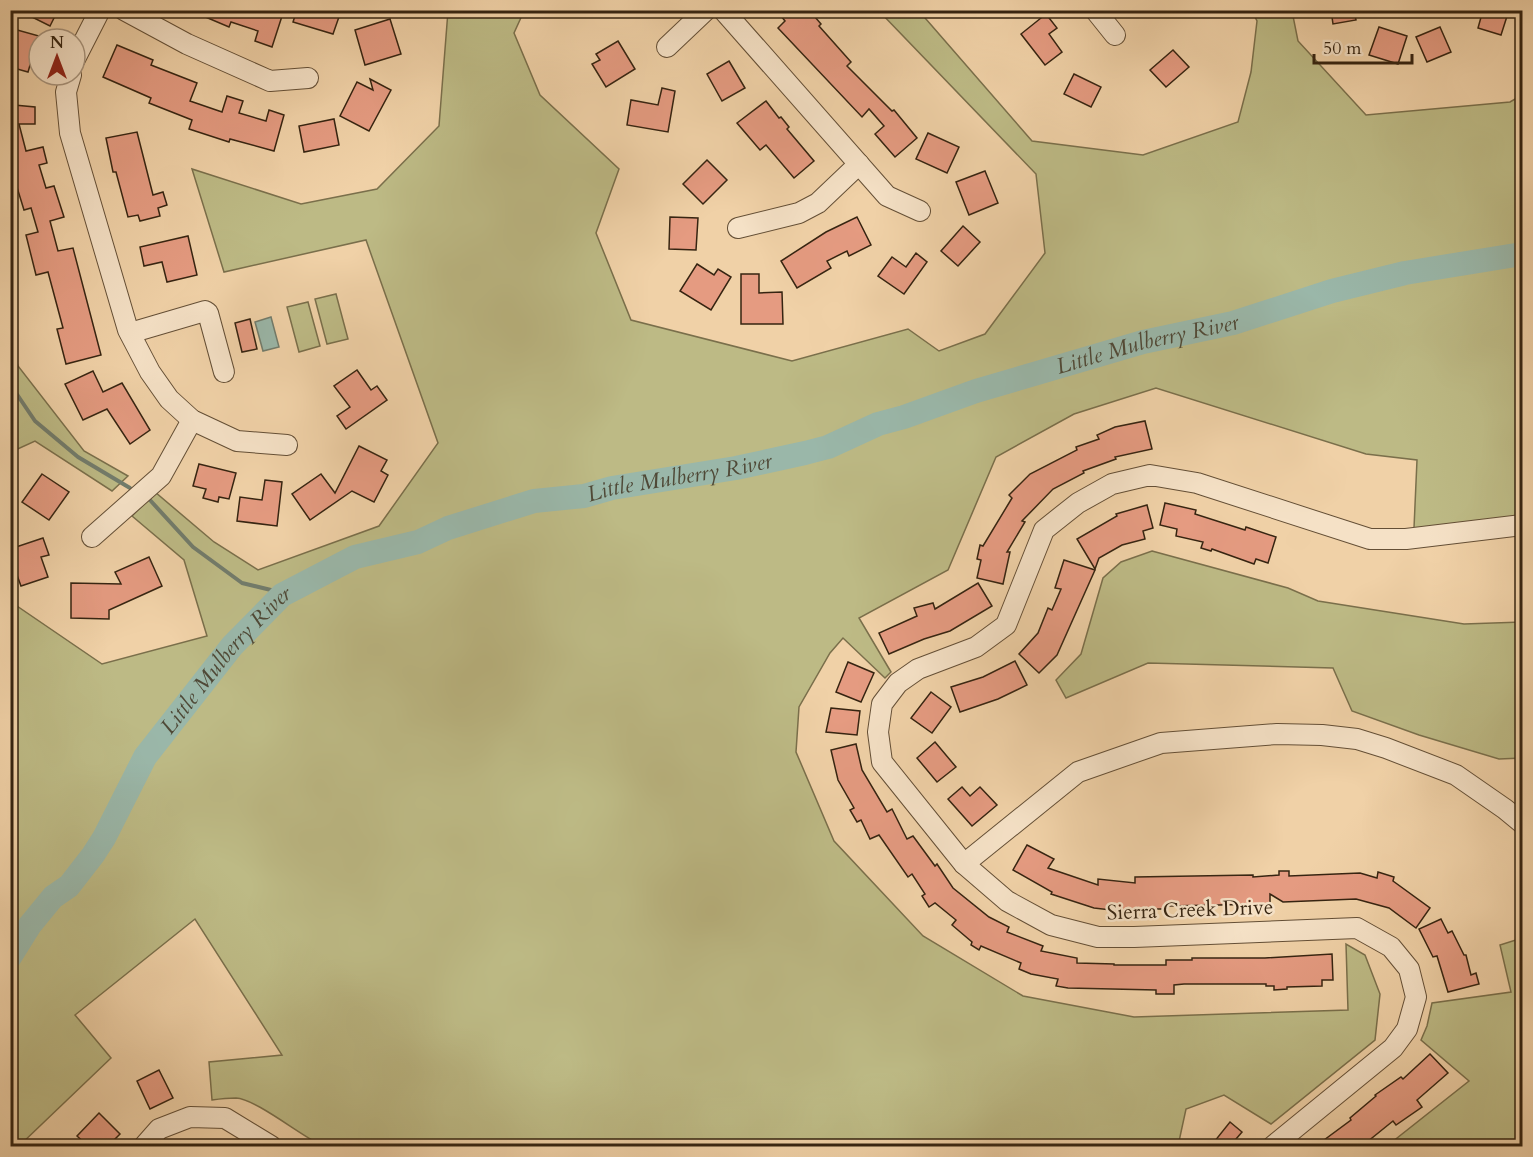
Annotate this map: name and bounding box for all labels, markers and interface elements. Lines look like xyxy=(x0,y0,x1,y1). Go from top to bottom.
north arrow xyxy=(27,27,87,87)
scale bar xyxy=(1314,27,1412,65)
text: N xyxy=(50,32,64,54)
text: 50 m xyxy=(1323,36,1362,61)
water label: Little Mulberry River xyxy=(1052,307,1244,382)
water label: Little Mulberry River xyxy=(583,445,775,509)
water label: Little Mulberry River xyxy=(153,578,296,741)
street label: Sierra Creek Drive xyxy=(1106,893,1274,927)

